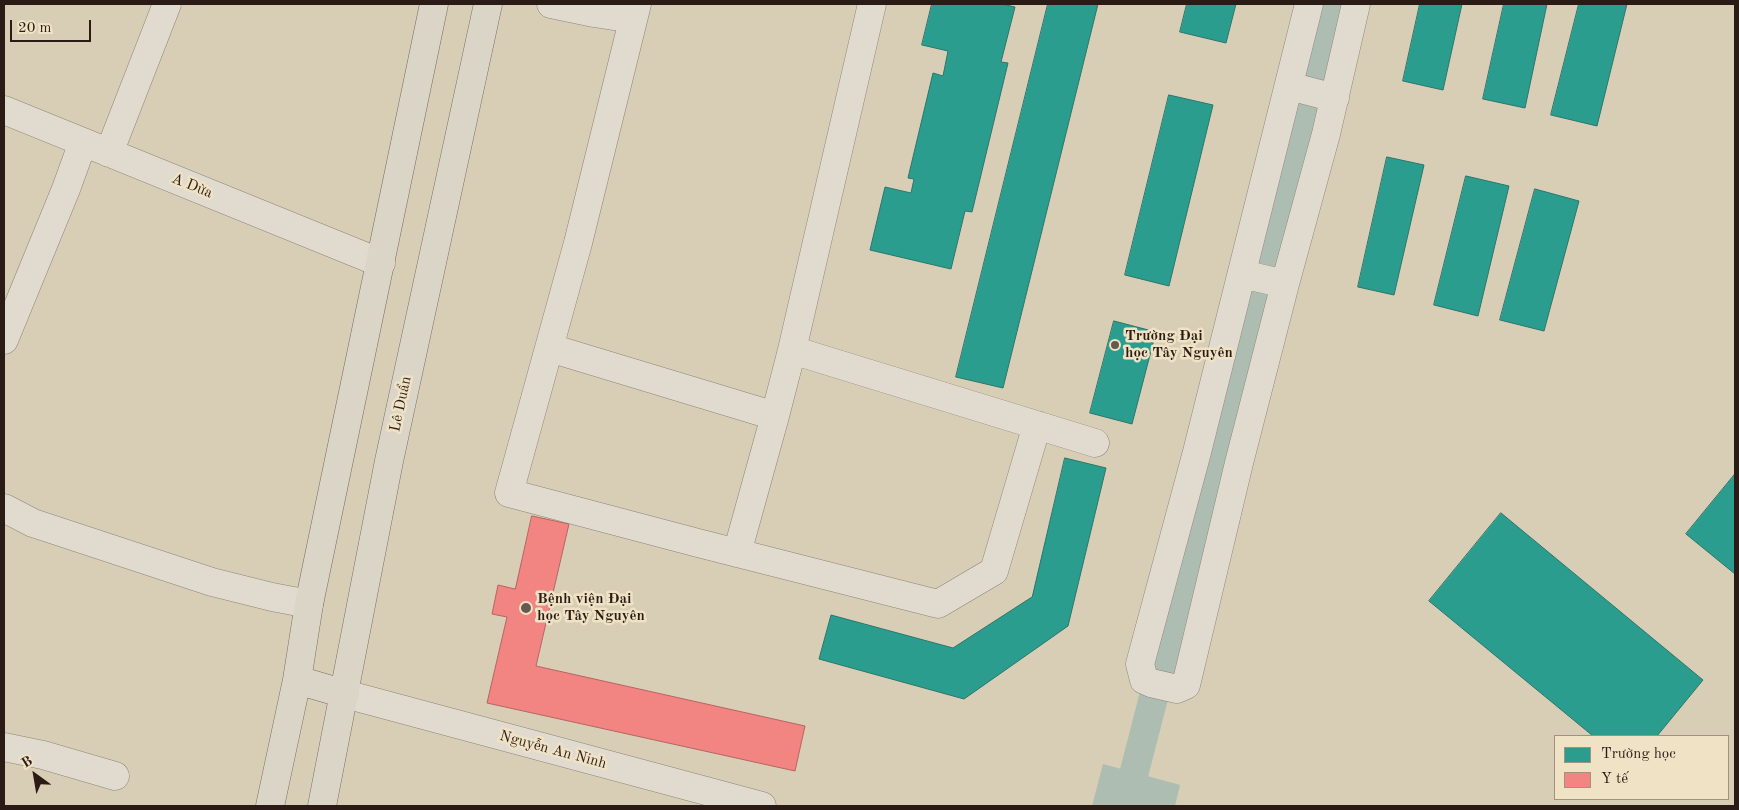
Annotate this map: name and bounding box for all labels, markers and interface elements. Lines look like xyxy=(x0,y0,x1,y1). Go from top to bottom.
scale bar xyxy=(12,10,94,42)
text: 20 m xyxy=(18,21,52,36)
street label: A Dừa xyxy=(169,170,215,202)
place label: Trường Đại học Tây Nguyên xyxy=(1125,327,1233,362)
marker: Trường Đại học Tây Nguyên xyxy=(1109,339,1121,351)
street label: Lê Duẩn xyxy=(386,375,416,433)
place label: Bệnh viện Đại học Tây Nguyên xyxy=(537,590,645,625)
marker: Bệnh viện Đại học Tây Nguyên xyxy=(519,601,533,615)
street label: Nguyễn An Ninh xyxy=(497,727,609,773)
legend xyxy=(1554,735,1729,800)
text: Trường học xyxy=(1601,747,1676,762)
north arrow xyxy=(10,750,60,800)
text: B xyxy=(19,754,35,771)
text: Y tế xyxy=(1601,772,1628,787)

